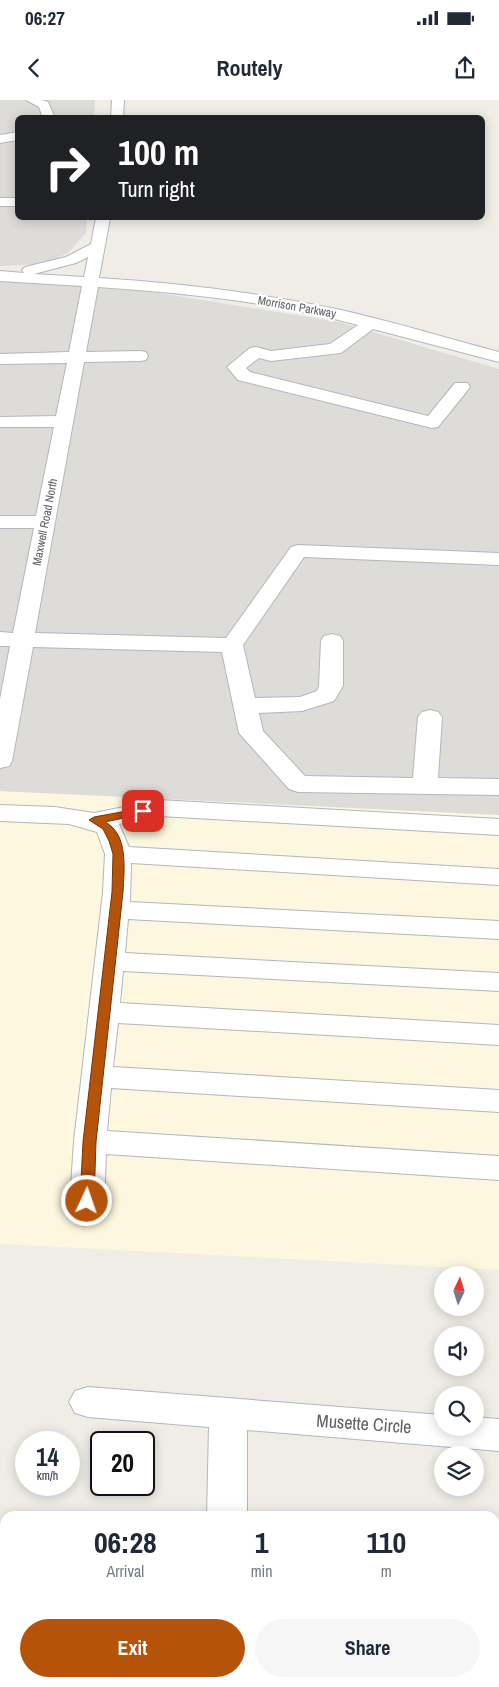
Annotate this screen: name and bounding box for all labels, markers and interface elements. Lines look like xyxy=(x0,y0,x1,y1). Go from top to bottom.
text: 06:27 xyxy=(25,5,65,31)
text: Routely xyxy=(216,53,283,83)
icon: back xyxy=(20,54,48,82)
icon: share xyxy=(451,54,479,82)
text: 100 m xyxy=(118,129,199,176)
icon: right xyxy=(35,135,100,200)
text: Turn right xyxy=(118,174,195,204)
street label: Morrison Parkway xyxy=(257,292,338,322)
street label: Maxwell Road North xyxy=(29,477,61,567)
pin xyxy=(122,790,164,832)
icon: arrive xyxy=(129,797,157,825)
position arrow xyxy=(60,1174,112,1226)
north arrow xyxy=(434,1266,484,1316)
map controls xyxy=(434,1266,484,1496)
button: sound xyxy=(434,1326,484,1376)
button: search xyxy=(434,1386,484,1436)
street label: Musette Circle xyxy=(316,1408,412,1439)
speed limit sign: 20 xyxy=(90,1431,155,1496)
text: 14 xyxy=(36,1440,59,1474)
button: layers xyxy=(434,1446,484,1496)
text: km/h xyxy=(37,1468,58,1484)
text: 06:28 xyxy=(94,1522,157,1562)
text: 1 xyxy=(255,1522,268,1562)
text: 110 xyxy=(366,1522,406,1562)
text: Arrival xyxy=(106,1560,144,1582)
text: min xyxy=(251,1560,273,1582)
text: m xyxy=(381,1560,392,1582)
button: Exit xyxy=(20,1619,245,1677)
button: Share xyxy=(255,1619,480,1677)

